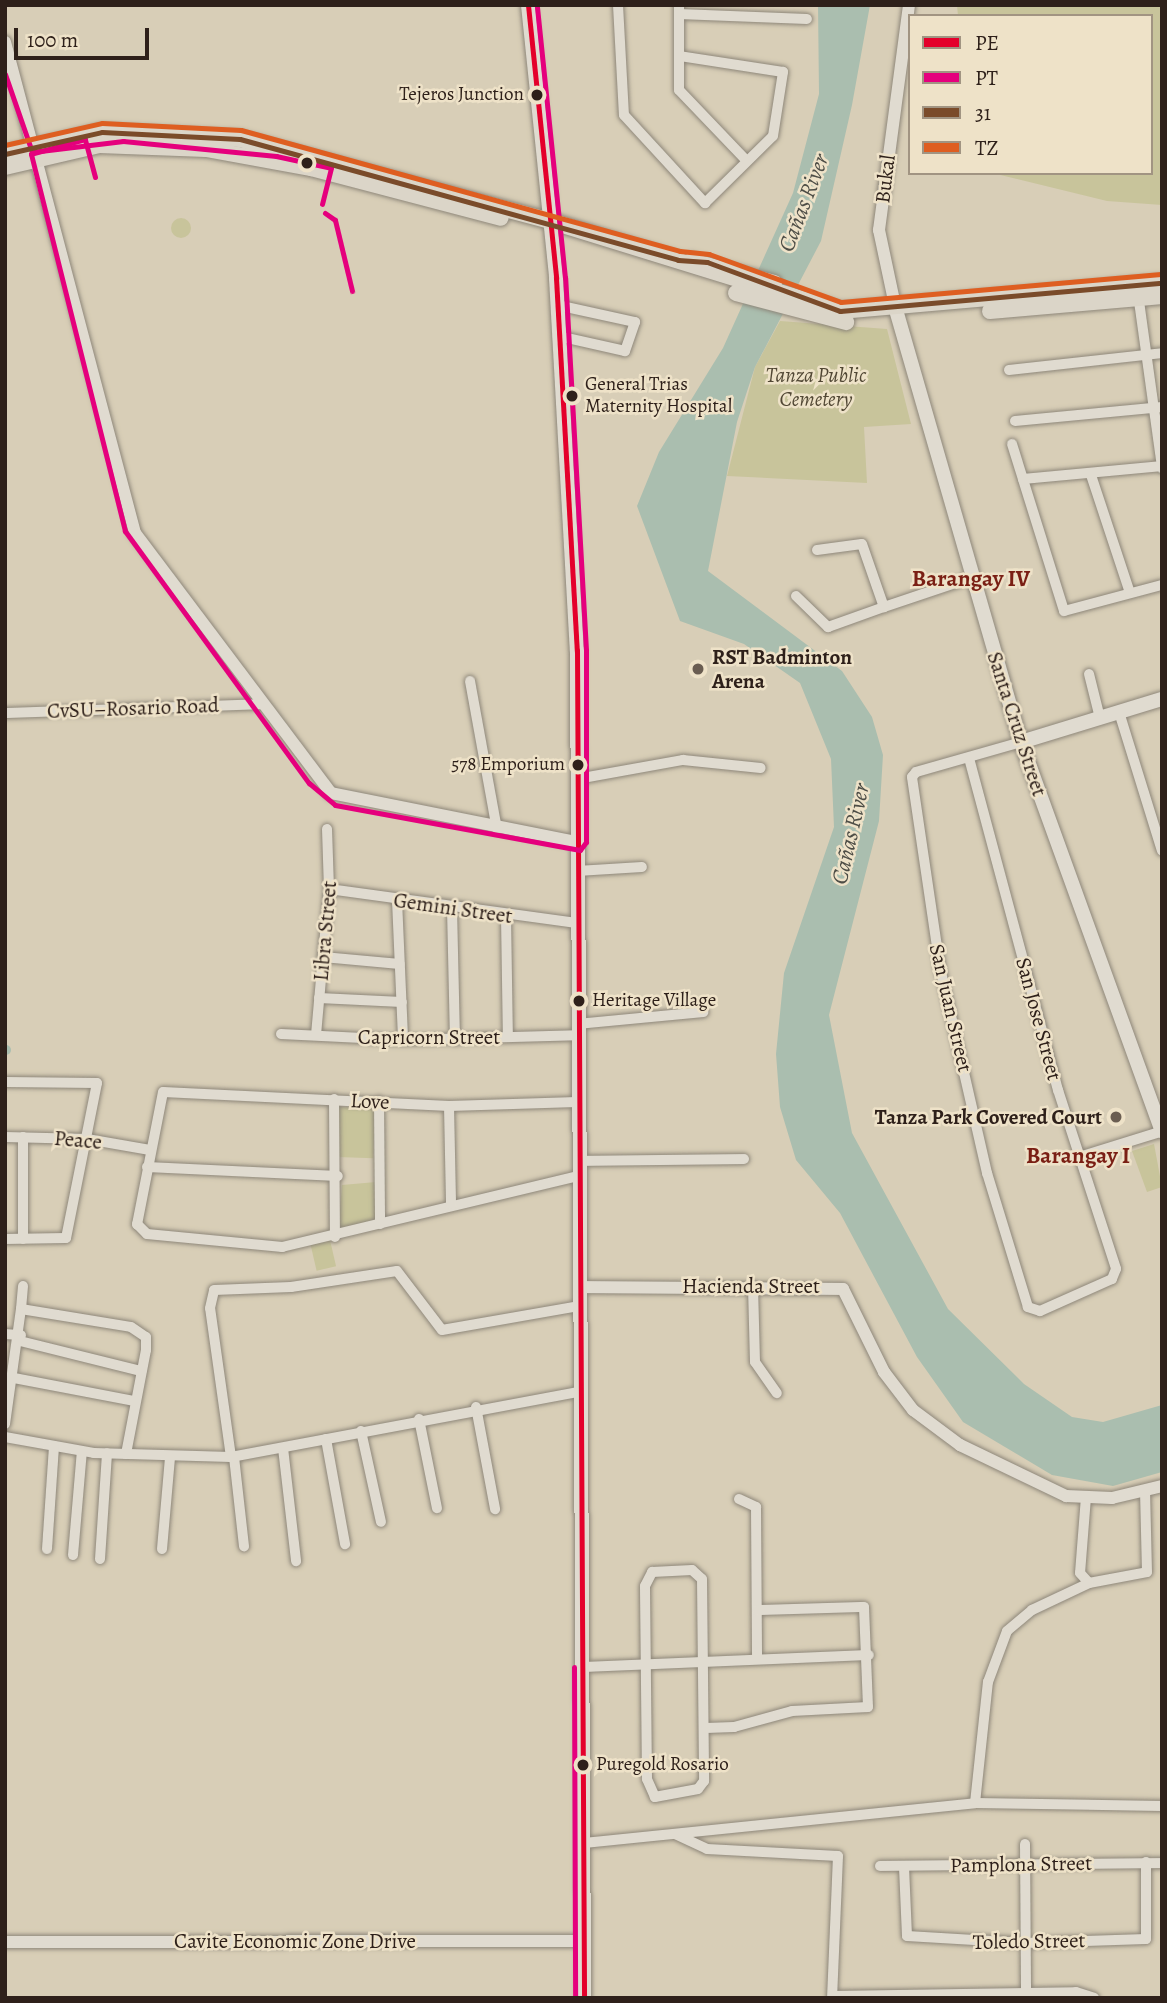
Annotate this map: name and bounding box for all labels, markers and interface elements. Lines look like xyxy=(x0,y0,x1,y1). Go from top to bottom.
scale bar xyxy=(18,14,152,58)
legend xyxy=(908,14,1153,175)
text: 100 m xyxy=(27,26,78,54)
text: PE xyxy=(975,29,999,57)
text: PT xyxy=(975,64,998,92)
place label: Tejeros Junction xyxy=(399,84,524,106)
marker: Tejeros Junction xyxy=(530,88,544,102)
text: 31 xyxy=(975,99,991,127)
text: TZ xyxy=(975,134,998,162)
water label: Cañas River xyxy=(773,150,835,256)
street label: Bukal xyxy=(870,153,900,205)
unlabelled marker xyxy=(300,156,314,170)
park label: Tanza Public Cemetery xyxy=(766,362,866,412)
place label: General Trias Maternity Hospital xyxy=(585,374,732,418)
marker: General Trias Maternity Hospital xyxy=(565,389,579,403)
district label: Barangay IV xyxy=(912,565,1030,593)
place label: RST Badminton Arena xyxy=(712,644,852,694)
street label: Santa Cruz Street xyxy=(982,649,1052,799)
marker: RST Badminton Arena xyxy=(690,661,706,677)
street label: CvSU–Rosario Road xyxy=(47,692,219,724)
place label: 578 Emporium xyxy=(451,754,565,776)
marker: 578 Emporium xyxy=(571,758,585,772)
water label: Cañas River xyxy=(826,781,876,887)
street label: Libra Street xyxy=(308,880,342,982)
street label: Gemini Street xyxy=(392,887,514,929)
street label: San Juan Street xyxy=(924,941,978,1075)
street label: San Jose Street xyxy=(1010,955,1068,1083)
place label: Heritage Village xyxy=(592,990,716,1012)
marker: Heritage Village xyxy=(572,994,586,1008)
street label: Capricorn Street xyxy=(358,1024,500,1050)
street label: Love xyxy=(350,1087,390,1115)
place label: Tanza Park Covered Court xyxy=(875,1104,1102,1130)
marker: Tanza Park Covered Court xyxy=(1108,1109,1124,1125)
street label: Peace xyxy=(53,1125,103,1155)
district label: Barangay I xyxy=(1026,1142,1130,1170)
street label: Hacienda Street xyxy=(682,1273,820,1299)
place label: Puregold Rosario xyxy=(596,1754,729,1776)
marker: Puregold Rosario xyxy=(576,1758,590,1772)
street label: Pamplona Street xyxy=(950,1850,1092,1878)
street label: Toledo Street xyxy=(972,1927,1086,1955)
street label: Cavite Economic Zone Drive xyxy=(174,1928,416,1954)

